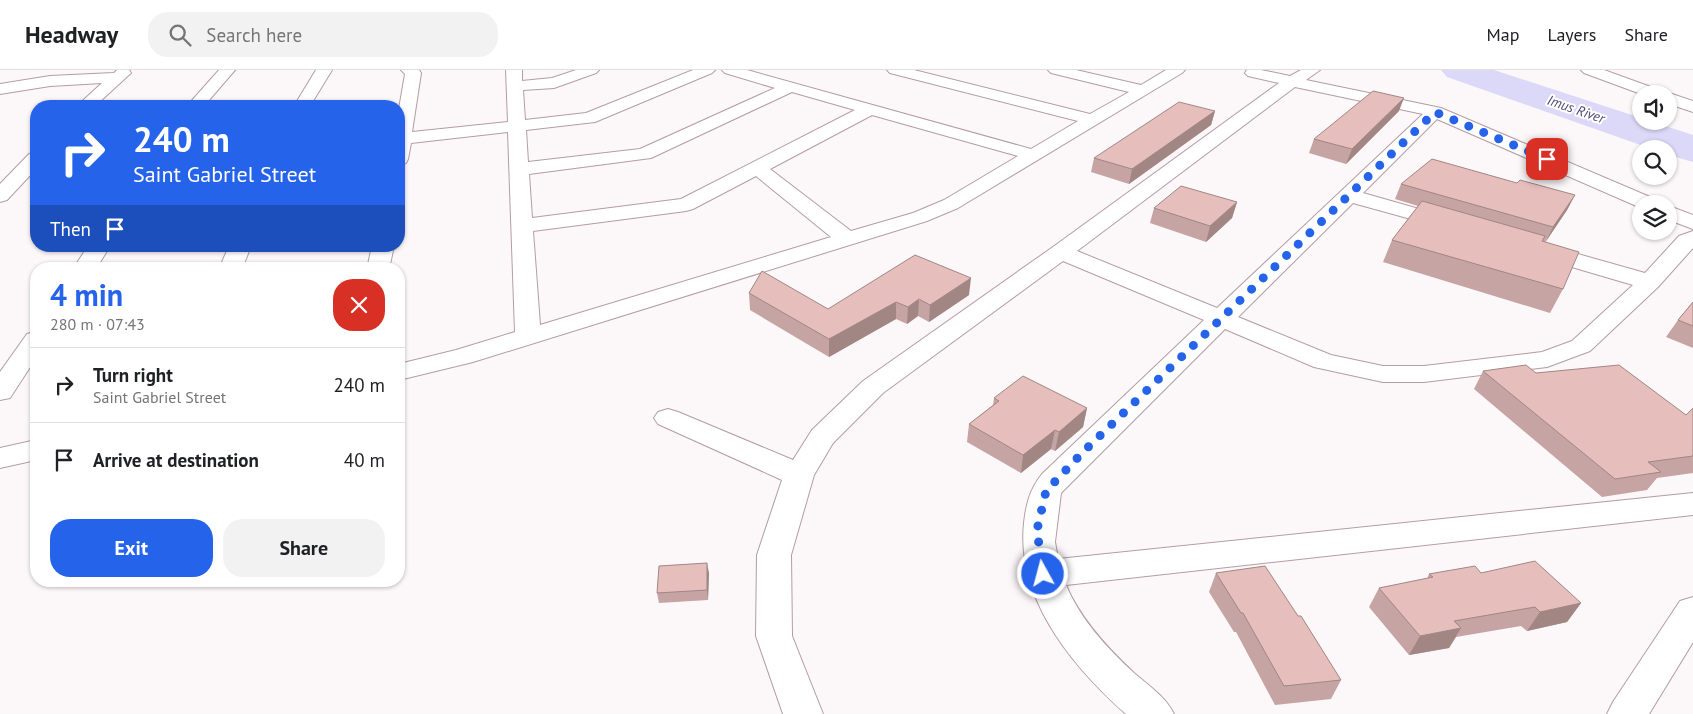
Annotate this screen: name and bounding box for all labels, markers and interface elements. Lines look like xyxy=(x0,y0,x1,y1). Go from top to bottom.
search box xyxy=(148,12,498,57)
text: Headway xyxy=(25,19,118,50)
icon: search xyxy=(166,21,194,49)
text: Search here xyxy=(206,23,302,47)
text: Map xyxy=(1487,23,1519,46)
text: Layers xyxy=(1547,23,1596,46)
text: Share xyxy=(1624,23,1668,46)
map controls xyxy=(1632,85,1677,240)
button: sound xyxy=(1632,85,1677,130)
water label: Imus River xyxy=(1545,91,1608,128)
text: 240 m xyxy=(133,116,230,162)
icon: right xyxy=(50,120,115,185)
pin xyxy=(1526,138,1568,180)
button: search xyxy=(1632,140,1677,185)
icon: arrive xyxy=(1533,145,1561,173)
text: Saint Gabriel Street xyxy=(133,160,316,188)
button: layers xyxy=(1632,195,1677,240)
icon: arrive xyxy=(101,215,129,243)
text: Then xyxy=(50,217,91,241)
text: 4 min xyxy=(50,275,123,314)
button: close xyxy=(333,279,385,331)
text: 280 m · 07:43 xyxy=(50,314,145,334)
text: Turn right xyxy=(93,363,173,387)
icon: right xyxy=(50,371,78,399)
text: 240 m xyxy=(333,373,385,397)
text: Saint Gabriel Street xyxy=(93,387,226,407)
icon: arrive xyxy=(50,446,78,474)
text: Arrive at destination xyxy=(93,448,259,472)
text: 40 m xyxy=(344,448,385,472)
button: Exit xyxy=(50,519,213,577)
button: Share xyxy=(223,519,385,577)
position arrow xyxy=(1016,547,1068,599)

